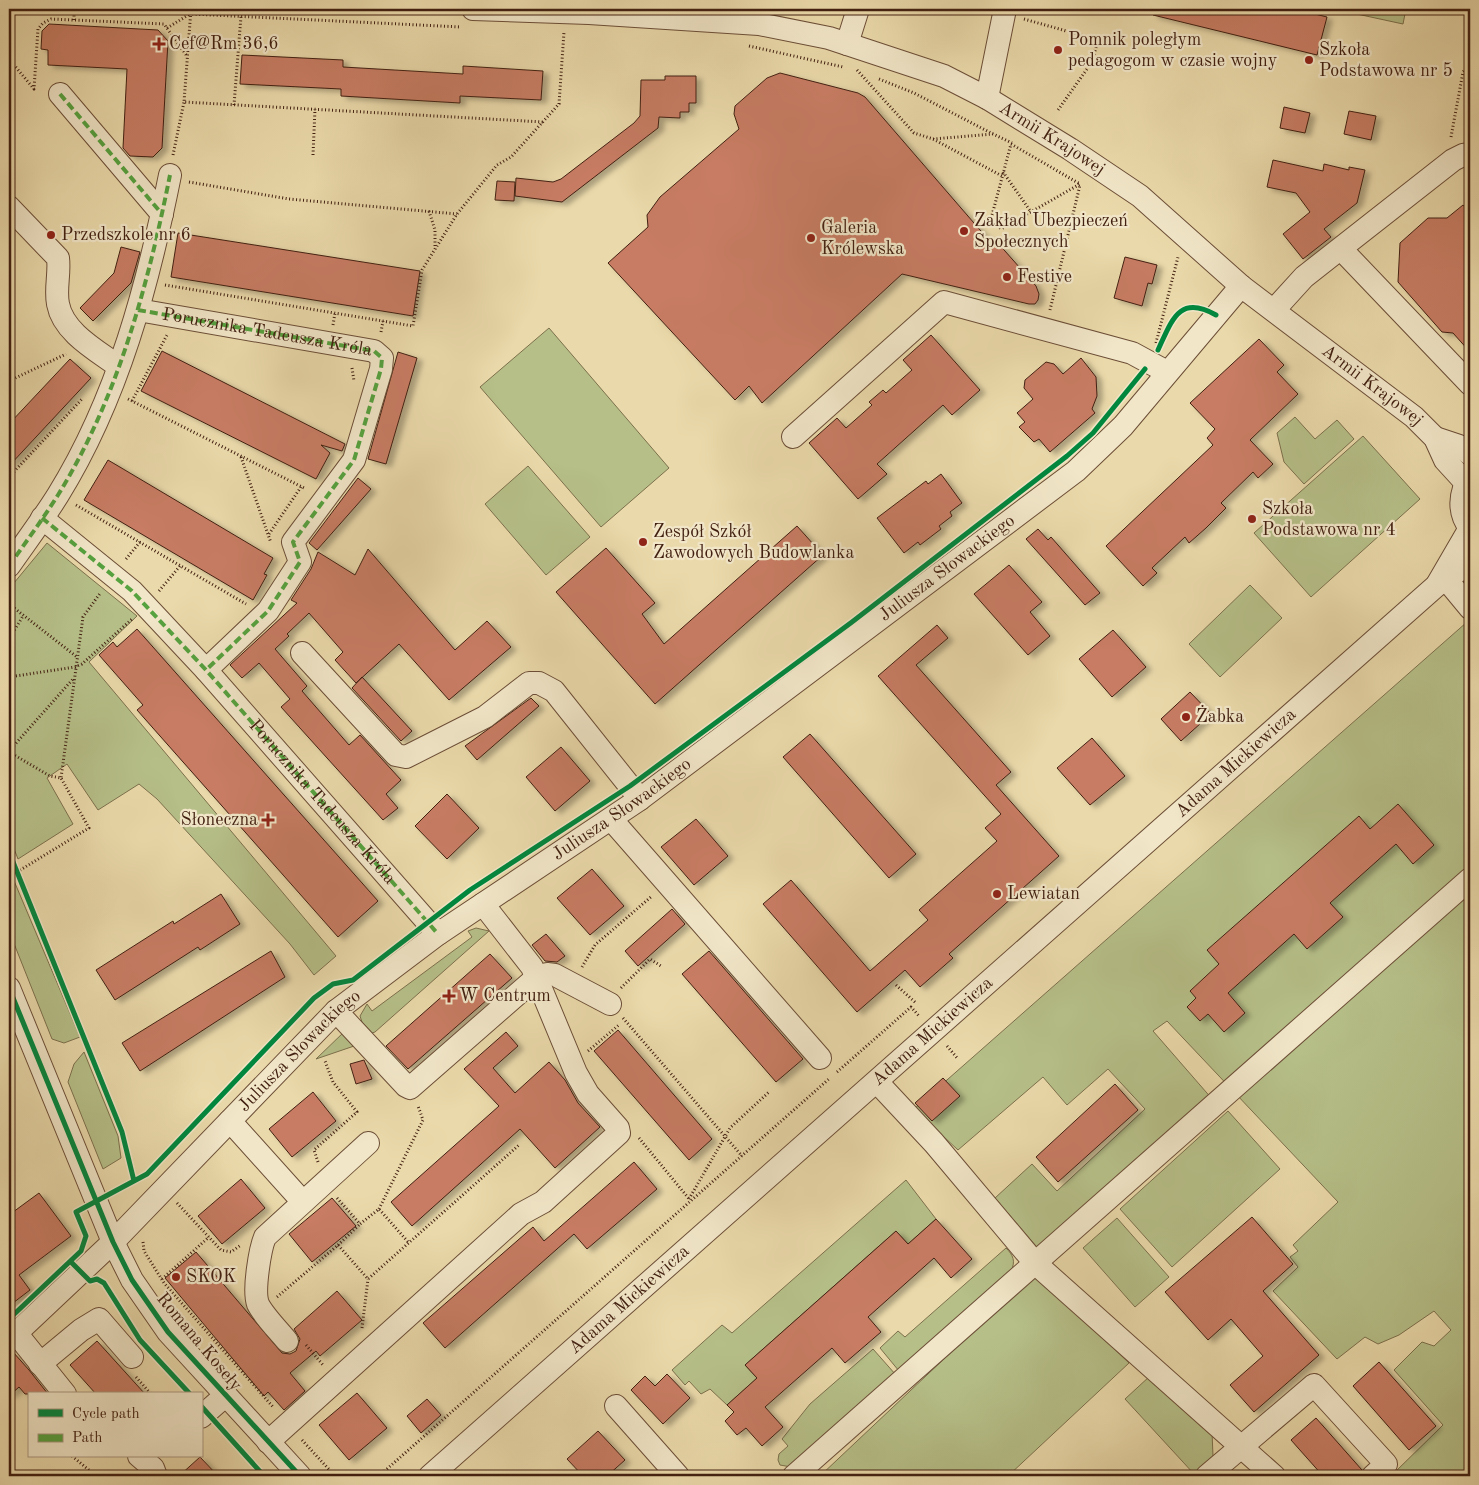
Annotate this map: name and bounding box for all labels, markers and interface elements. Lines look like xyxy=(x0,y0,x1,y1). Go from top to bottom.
place label: Pomnik poległym pedagogom w czasie wojny xyxy=(1068,31,1278,70)
place label: Cef@Rm 36,6 xyxy=(169,35,279,53)
marker: Cef@Rm 36,6 xyxy=(153,38,165,50)
place label: Szkoła Podstawowa nr 5 xyxy=(1319,41,1453,80)
marker: Pomnik poległym pedagogom w czasie wojny xyxy=(1052,44,1064,56)
marker: Szkoła Podstawowa nr 5 xyxy=(1303,54,1315,66)
street label: Armii Krajowej xyxy=(996,99,1108,179)
place label: Zakład Ubezpieczeń Społecznych xyxy=(974,212,1128,251)
place label: Galeria Królewska xyxy=(821,219,904,258)
marker: Zakład Ubezpieczeń Społecznych xyxy=(958,225,970,237)
place label: Przedszkole nr 6 xyxy=(61,226,191,244)
marker: Przedszkole nr 6 xyxy=(45,229,57,241)
marker: Galeria Królewska xyxy=(805,232,817,244)
place label: Festive xyxy=(1017,268,1072,286)
marker: Festive xyxy=(1001,271,1013,283)
street label: Porucznika Tadeusza Króla xyxy=(161,305,373,359)
street label: Armii Krajowej xyxy=(1318,342,1426,429)
place label: Szkoła Podstawowa nr 4 xyxy=(1262,500,1396,539)
street label: Juliusza Słowackiego xyxy=(876,511,1018,625)
marker: Szkoła Podstawowa nr 4 xyxy=(1246,513,1258,525)
place label: Zespół Szkół Zawodowych Budowlanka xyxy=(653,523,854,562)
marker: Zespół Szkół Zawodowych Budowlanka xyxy=(637,536,649,548)
street label: Adama Mickiewicza xyxy=(1172,705,1300,821)
place label: Żabka xyxy=(1196,705,1244,726)
marker: Żabka xyxy=(1180,711,1192,723)
street label: Porucznika Tadeusza Króla xyxy=(245,716,399,888)
street label: Juliusza Słowackiego xyxy=(549,755,695,864)
place label: Słoneczna xyxy=(181,811,258,829)
marker: Słoneczna xyxy=(262,814,274,826)
place label: Lewiatan xyxy=(1007,885,1080,903)
marker: Lewiatan xyxy=(991,888,1003,900)
street label: Adama Mickiewicza xyxy=(869,973,996,1089)
street label: Juliusza Słowackiego xyxy=(235,987,364,1115)
place label: W Centrum xyxy=(459,987,551,1005)
marker: W Centrum xyxy=(443,990,455,1002)
street label: Adama Mickiewicza xyxy=(566,1242,693,1358)
place label: SKOK xyxy=(186,1268,236,1286)
marker: SKOK xyxy=(170,1271,182,1283)
street label: Romana Koseły xyxy=(153,1290,245,1395)
legend xyxy=(28,1392,202,1458)
text: Cycle path xyxy=(72,1407,140,1422)
text: Path xyxy=(72,1431,102,1446)

